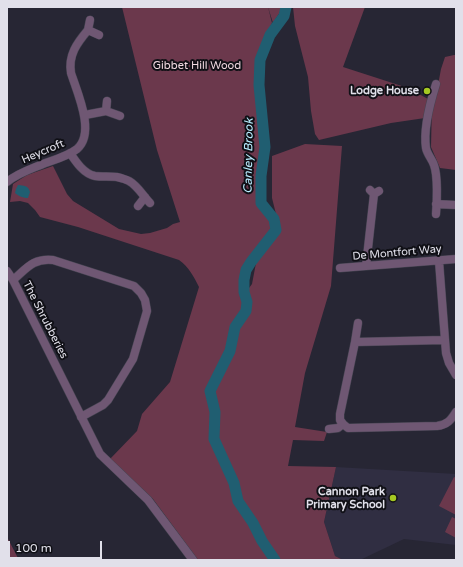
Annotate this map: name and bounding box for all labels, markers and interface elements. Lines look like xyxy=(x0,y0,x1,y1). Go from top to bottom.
park label: Gibbet Hill Wood xyxy=(153,59,241,73)
place label: Lodge House xyxy=(350,84,419,98)
marker: Lodge House xyxy=(422,86,432,96)
water label: Canley Brook xyxy=(241,118,257,194)
street label: Heycroft xyxy=(20,137,66,167)
street label: De Montfort Way xyxy=(352,243,442,263)
street label: The Shrubberies xyxy=(20,279,70,361)
place label: Cannon Park Primary School xyxy=(306,485,385,511)
marker: Cannon Park Primary School xyxy=(388,493,398,503)
scale bar xyxy=(10,533,104,559)
text: 100 m xyxy=(15,541,52,555)

